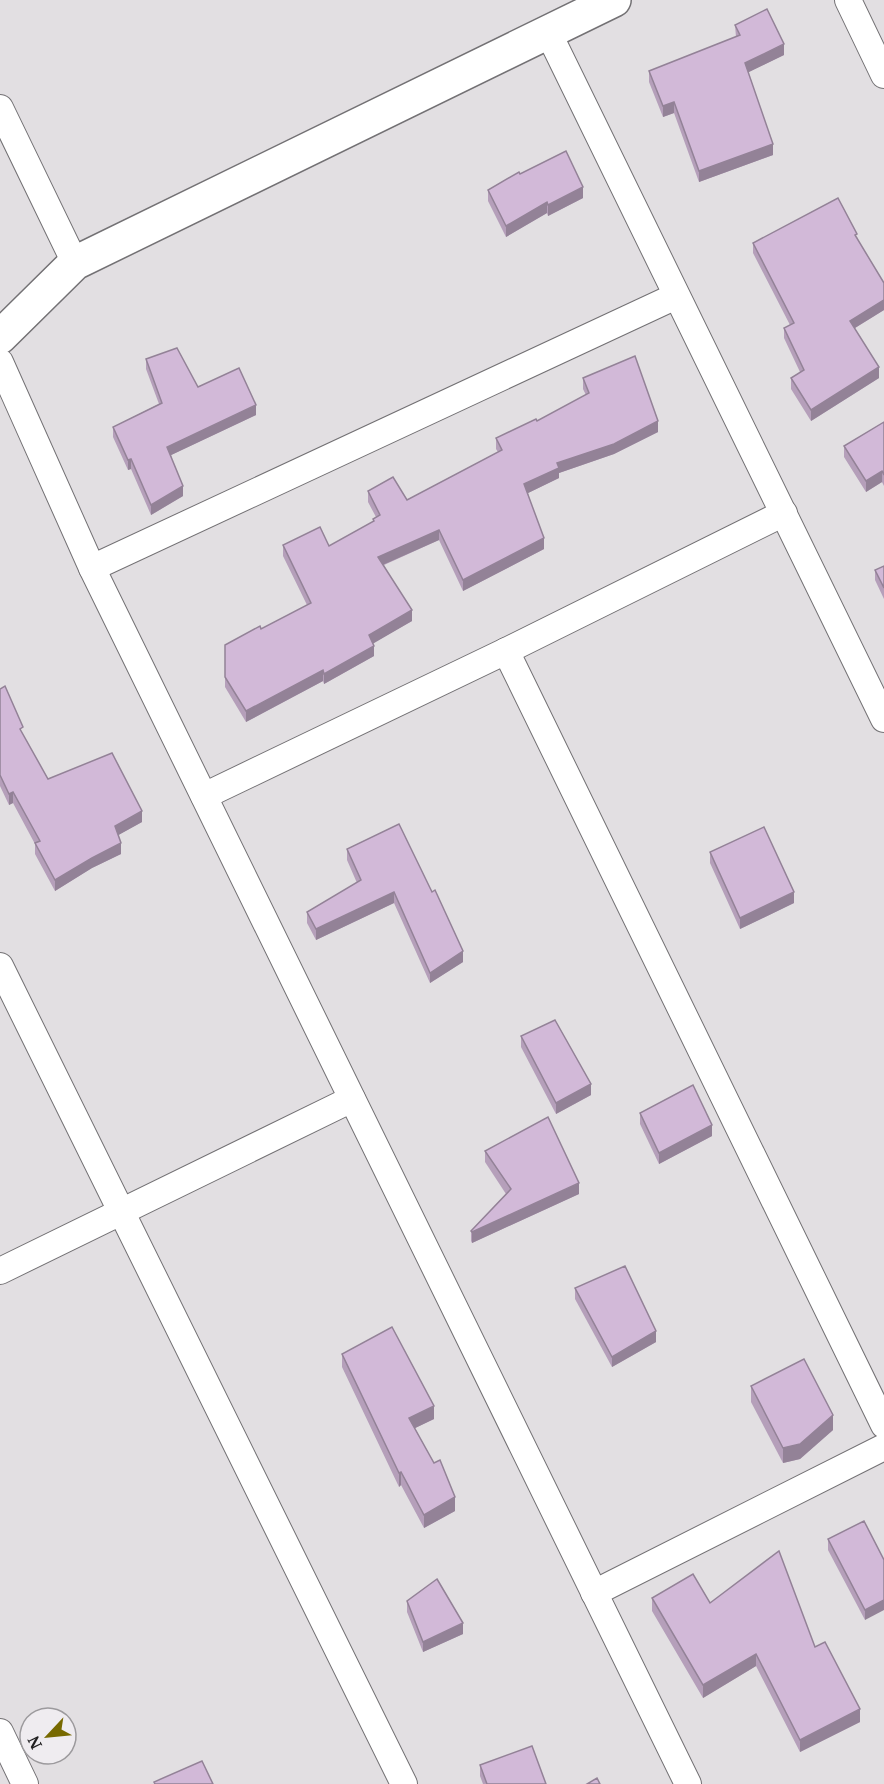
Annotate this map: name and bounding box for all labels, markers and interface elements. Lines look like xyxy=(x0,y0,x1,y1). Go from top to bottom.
north arrow xyxy=(18,1706,78,1766)
text: N xyxy=(22,1732,47,1753)

